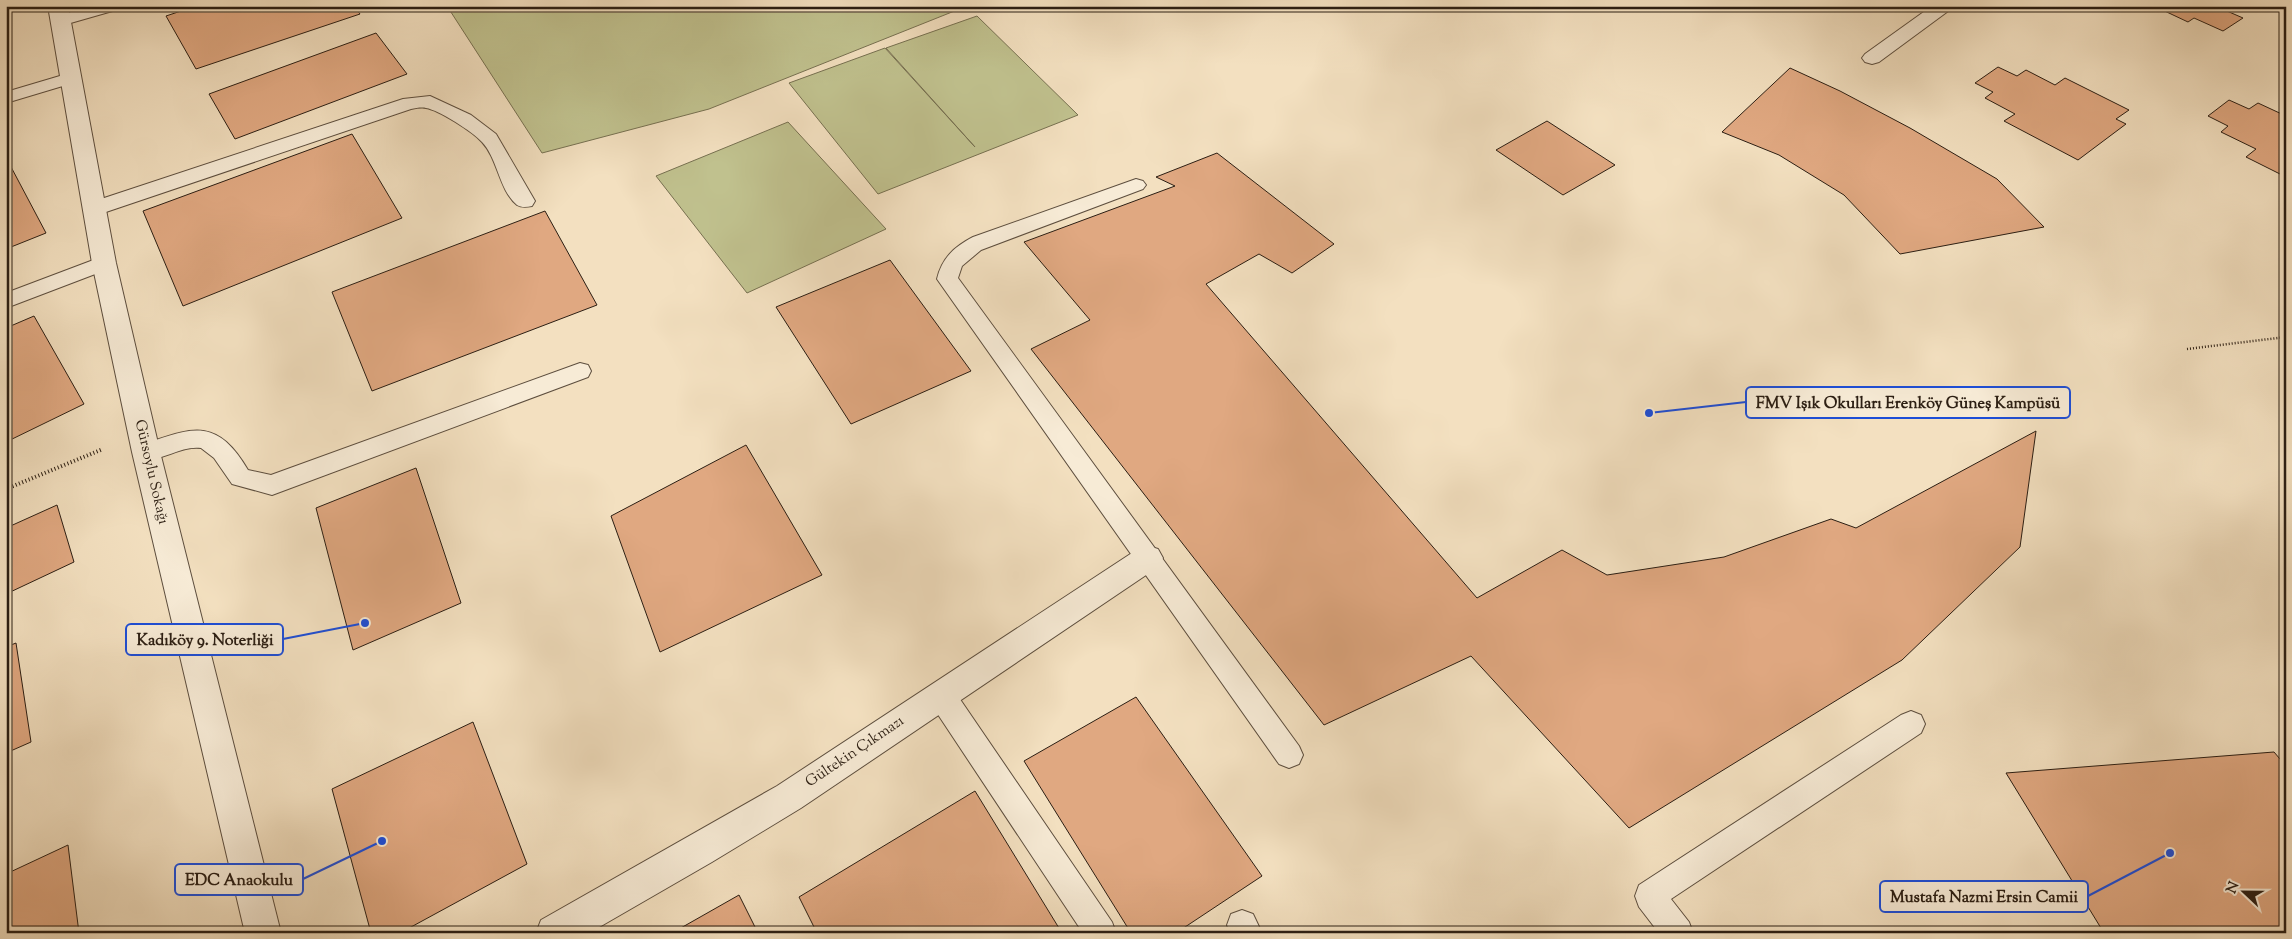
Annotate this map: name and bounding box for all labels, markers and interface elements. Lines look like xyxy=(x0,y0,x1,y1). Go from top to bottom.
callout: FMV Işık Okulları Erenköy Güneş Kampüsü xyxy=(1746,387,2070,418)
text: FMV Işık Okulları Erenköy Güneş Kampüsü xyxy=(1756,393,2061,416)
street label: Gürsoylu Sokağı xyxy=(129,418,173,526)
callout: Kadıköy 9. Noterliği xyxy=(126,624,283,655)
text: Kadıköy 9. Noterliği xyxy=(137,630,274,653)
street label: Gültekin Çıkmazı xyxy=(801,711,909,793)
callout: EDC Anaokulu xyxy=(175,864,303,895)
north arrow xyxy=(2220,866,2270,916)
text: EDC Anaokulu xyxy=(185,870,294,893)
text: N xyxy=(2222,879,2245,897)
callout: Mustafa Nazmi Ersin Camii xyxy=(1880,881,2088,912)
text: Mustafa Nazmi Ersin Camii xyxy=(1890,887,2079,910)

